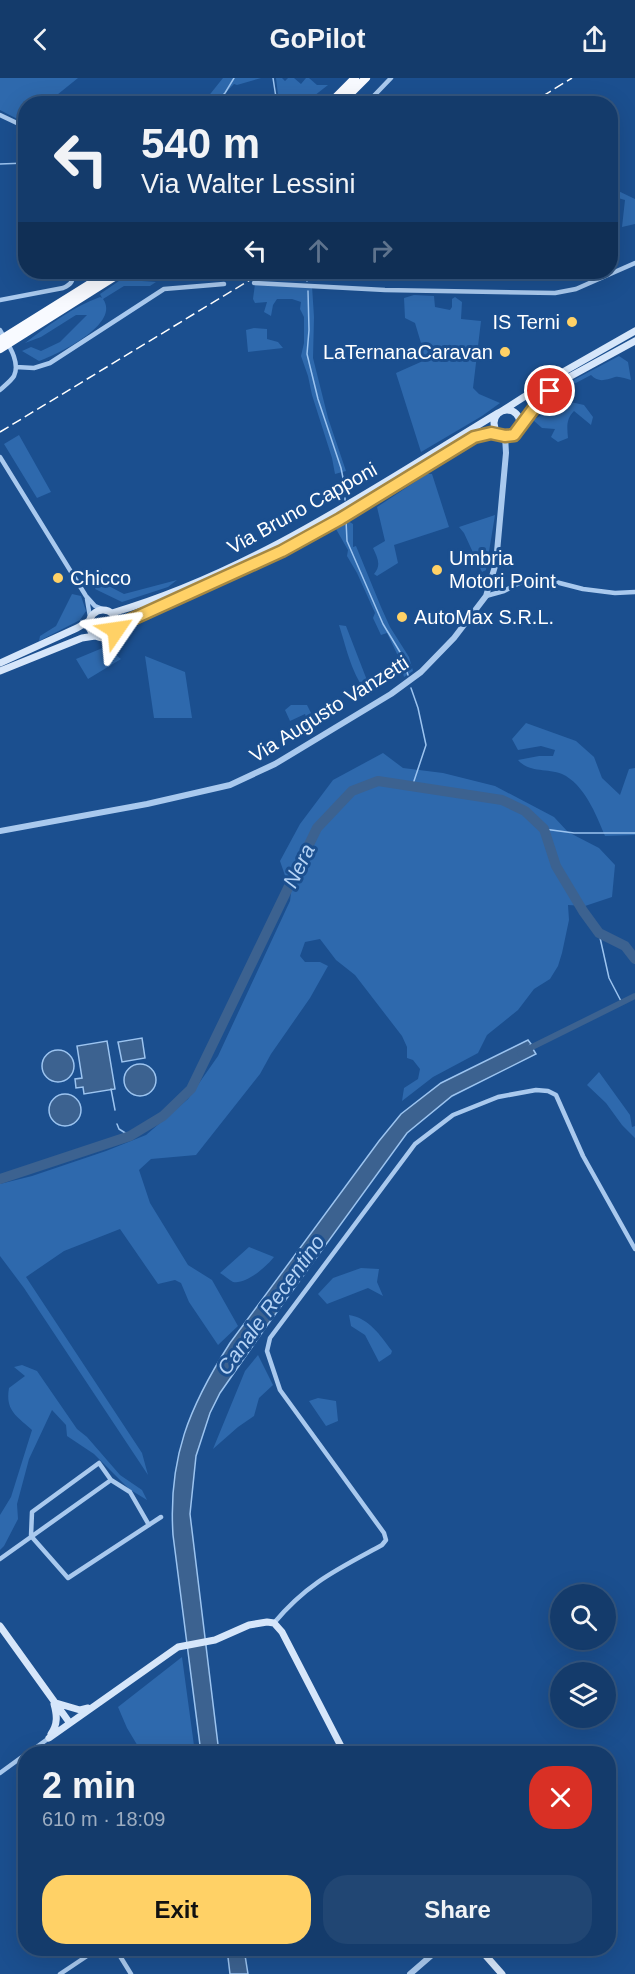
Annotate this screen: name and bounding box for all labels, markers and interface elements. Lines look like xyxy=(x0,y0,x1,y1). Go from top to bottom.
icon: back xyxy=(24,23,57,56)
icon: share xyxy=(578,23,611,56)
text: GoPilot xyxy=(270,24,366,54)
icon: left xyxy=(42,120,120,198)
text: 540 m xyxy=(141,120,260,167)
text: Via Walter Lessini xyxy=(141,169,356,199)
icon: left xyxy=(239,234,272,267)
icon: ahead xyxy=(302,234,335,267)
icon: right xyxy=(365,234,398,267)
place label: IS Terni xyxy=(493,311,560,333)
marker: IS Terni xyxy=(565,315,579,329)
place label: LaTernanaCaravan xyxy=(323,341,493,363)
marker: LaTernanaCaravan xyxy=(498,345,512,359)
pin xyxy=(524,365,575,416)
icon: arrive xyxy=(533,374,566,407)
street label: Via Bruno Capponi xyxy=(223,458,381,558)
place label: Umbria Motori Point xyxy=(449,547,556,592)
marker: Umbria Motori Point xyxy=(430,563,444,577)
place label: Chicco xyxy=(70,567,131,589)
marker: Chicco xyxy=(51,571,65,585)
position arrow xyxy=(84,598,148,662)
place label: AutoMax S.R.L. xyxy=(414,606,554,628)
marker: AutoMax S.R.L. xyxy=(395,610,409,624)
street label: Via Augusto Vanzetti xyxy=(246,651,412,767)
water label: Nera xyxy=(278,840,319,891)
water label: Canale Recentino xyxy=(212,1230,329,1379)
map controls xyxy=(550,1584,616,1728)
button: search xyxy=(550,1584,616,1650)
button: layers xyxy=(550,1662,616,1728)
text: 2 min xyxy=(42,1765,136,1806)
button: close xyxy=(529,1766,592,1829)
text: 610 m · 18:09 xyxy=(42,1808,165,1830)
button: Exit xyxy=(42,1875,311,1944)
button: Share xyxy=(323,1875,592,1944)

